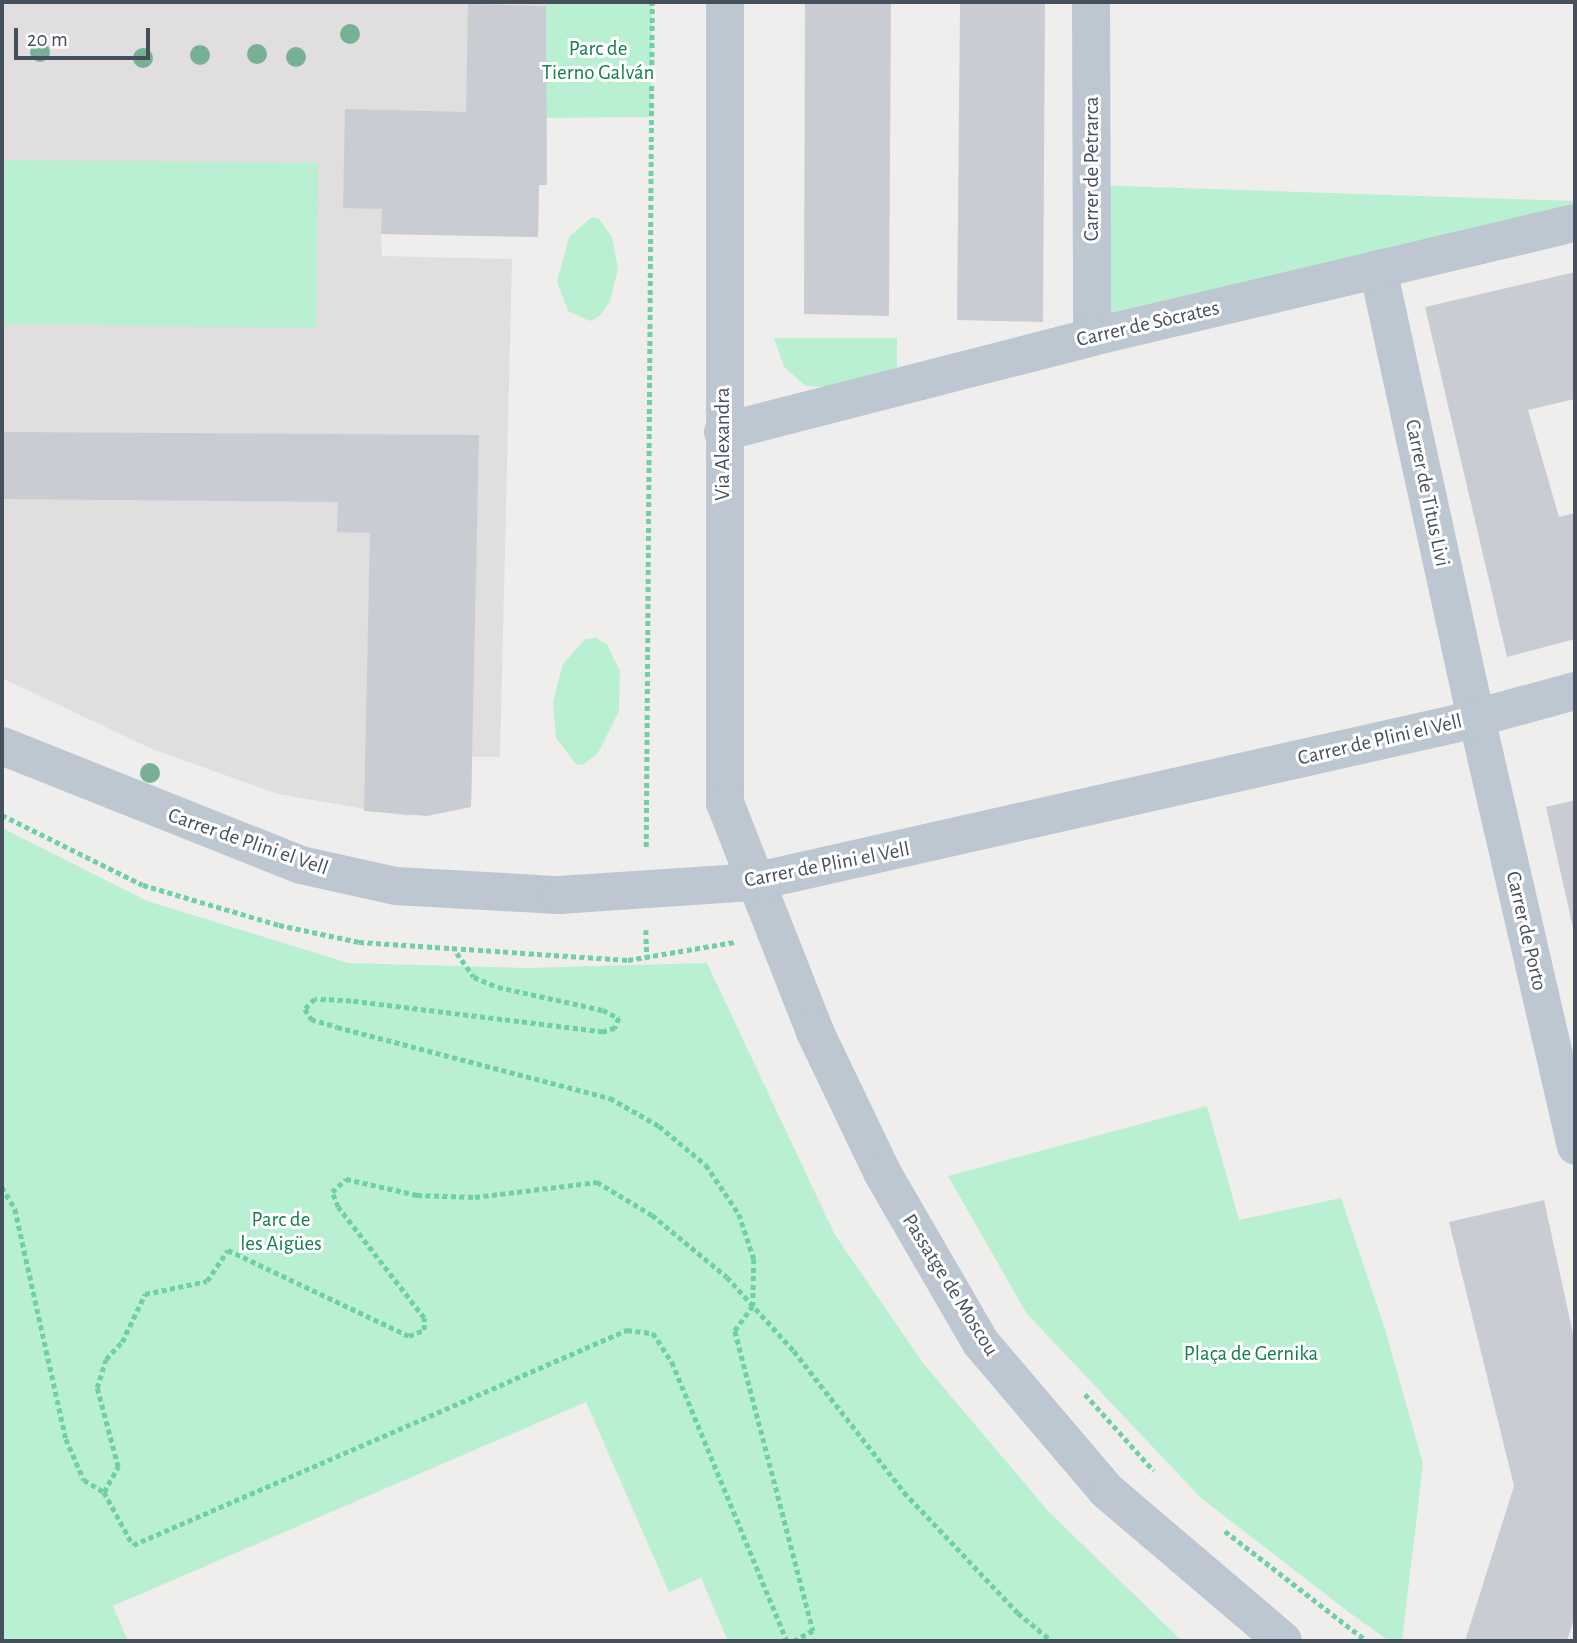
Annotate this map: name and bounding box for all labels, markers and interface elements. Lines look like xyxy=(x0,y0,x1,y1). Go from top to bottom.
scale bar xyxy=(18,14,154,58)
text: 20 m xyxy=(27,29,68,50)
park label: Parc de Tierno Galván xyxy=(542,36,654,86)
street label: Carrer de Petrarca xyxy=(1079,97,1105,241)
street label: Carrer de Sòcrates xyxy=(1074,295,1222,353)
street label: Via Alexandra xyxy=(710,387,736,501)
street label: Carrer de Titus Livi xyxy=(1399,417,1455,569)
street label: Carrer de Plini el Vell xyxy=(1295,709,1465,771)
street label: Carrer de Plini el Vell xyxy=(165,803,331,881)
street label: Carrer de Plini el Vell xyxy=(742,837,912,893)
street label: Carrer de Porto xyxy=(1500,869,1552,993)
park label: Parc de les Aigües xyxy=(240,1207,322,1257)
street label: Passatge de Moscou xyxy=(896,1209,1004,1361)
park label: Plaça de Gernika xyxy=(1184,1341,1318,1367)

